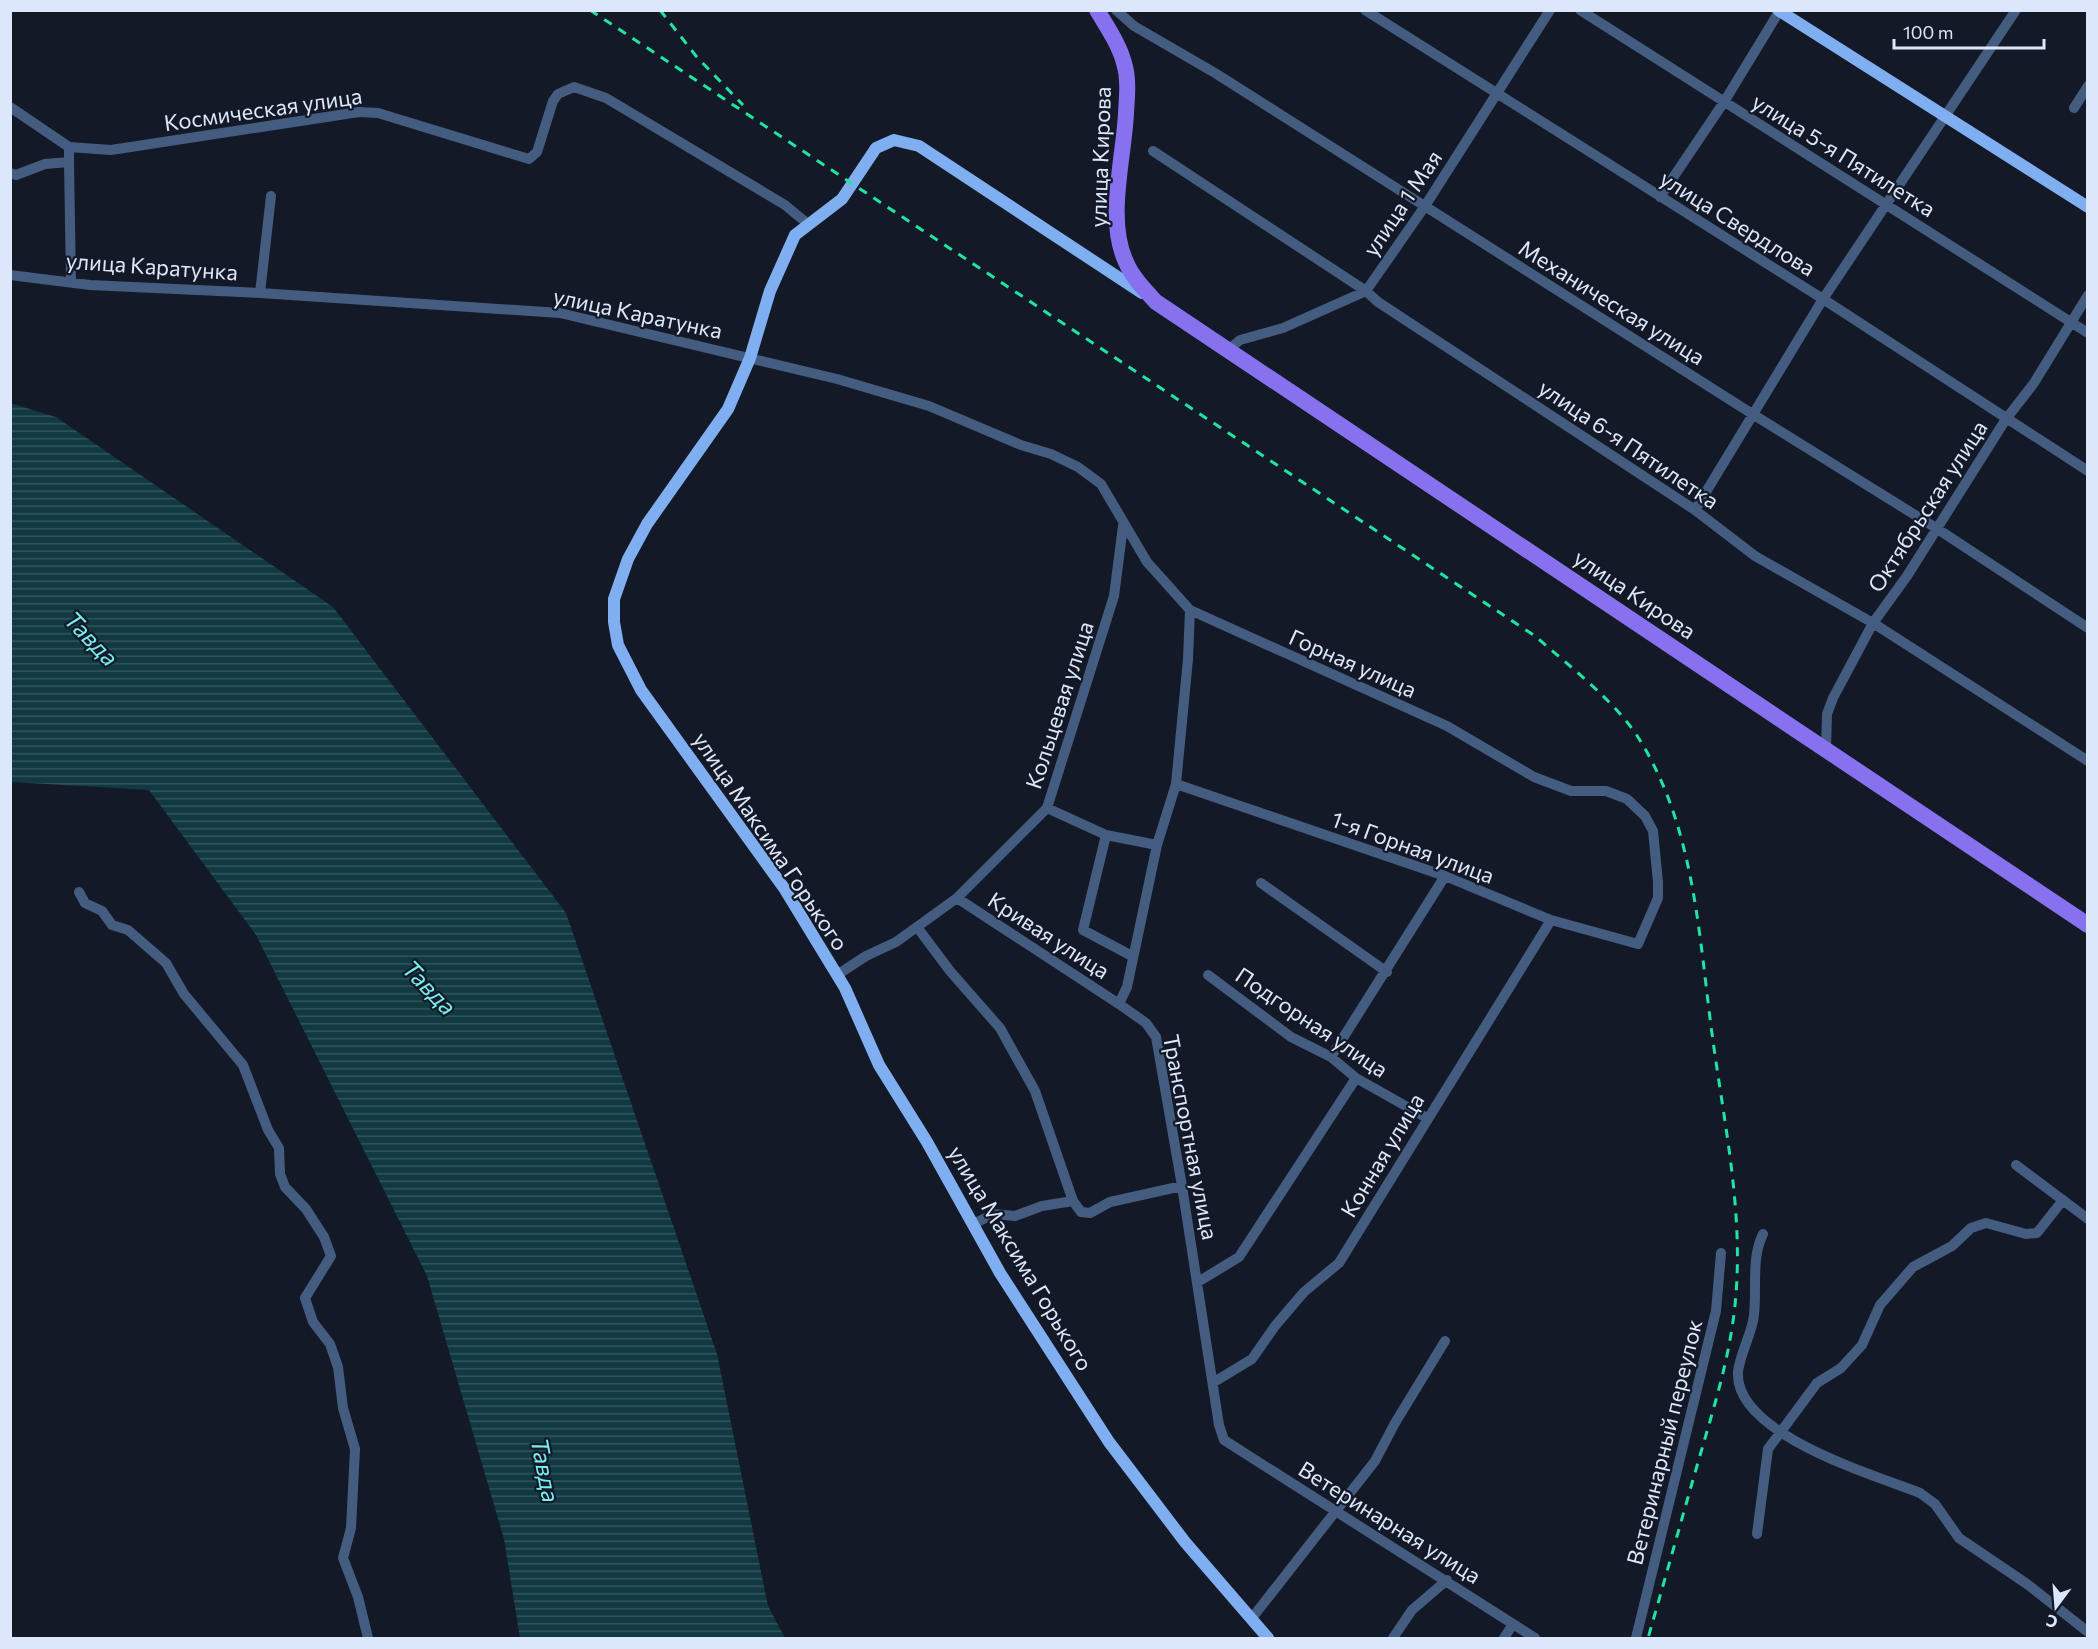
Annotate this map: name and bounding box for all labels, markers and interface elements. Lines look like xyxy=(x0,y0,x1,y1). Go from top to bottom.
scale bar xyxy=(1894,12,2044,50)
text: 100 m xyxy=(1903,21,1953,43)
street label: Космическая улица xyxy=(162,82,364,136)
street label: улица Кирова xyxy=(1084,86,1116,228)
street label: улица 5-я Пятилетка xyxy=(1747,88,1941,222)
street label: улица 1 Мая xyxy=(1357,145,1447,261)
street label: улица Свердлова xyxy=(1655,164,1821,282)
street label: Механическая улица xyxy=(1514,234,1710,370)
street label: улица Каратунка xyxy=(65,247,239,285)
street label: улица Каратунка xyxy=(551,282,725,344)
street label: улица 6-я Пятилетка xyxy=(1534,374,1724,514)
street label: Октябрьская улица xyxy=(1861,415,1993,597)
street label: улица Кирова xyxy=(1569,543,1701,645)
water label: Тавда xyxy=(59,605,125,671)
street label: Кольцевая улица xyxy=(1019,618,1099,792)
street label: Горная улица xyxy=(1285,623,1421,703)
street label: улица Максима Горького xyxy=(688,727,854,955)
street label: 1-я Горная улица xyxy=(1328,805,1498,889)
street label: Кривая улица xyxy=(983,886,1115,984)
water label: Тавда xyxy=(397,954,463,1020)
street label: Подгорная улица xyxy=(1231,961,1393,1083)
street label: Транспортная улица xyxy=(1158,1032,1224,1242)
street label: Конная улица xyxy=(1334,1088,1430,1222)
street label: улица Максима Горького xyxy=(943,1141,1099,1375)
street label: Ветеринарный переулок xyxy=(1620,1316,1708,1567)
water label: Тавда xyxy=(526,1435,566,1505)
street label: Ветеринарная улица xyxy=(1294,1455,1486,1589)
north arrow xyxy=(2026,1577,2086,1637)
text: С xyxy=(2044,1611,2060,1633)

